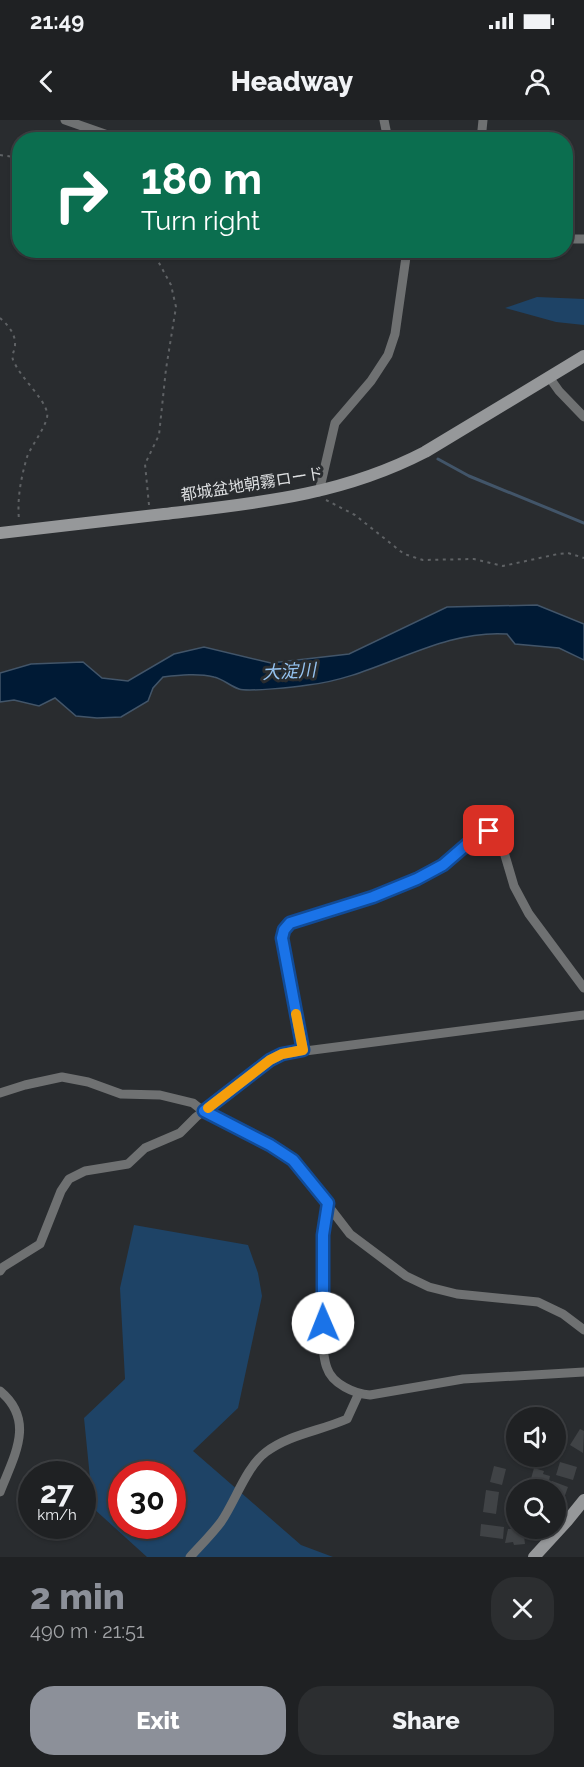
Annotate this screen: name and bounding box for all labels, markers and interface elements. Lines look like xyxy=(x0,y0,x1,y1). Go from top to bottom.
text: 21:49 xyxy=(30,8,84,34)
icon: back xyxy=(30,65,63,98)
icon: person xyxy=(521,65,554,98)
text: Headway xyxy=(231,66,353,97)
text: 180 m xyxy=(141,155,262,204)
icon: right xyxy=(42,156,120,234)
text: Turn right xyxy=(141,205,260,236)
street label: 都城盆地朝霧ロード xyxy=(179,463,325,505)
water label: 大淀川 xyxy=(261,659,319,683)
pin xyxy=(463,805,514,856)
icon: arrive xyxy=(472,814,505,847)
position arrow xyxy=(291,1291,355,1355)
map controls xyxy=(506,1407,566,1539)
button: sound xyxy=(506,1407,566,1467)
speed limit sign: 30 xyxy=(108,1461,186,1539)
text: 27 xyxy=(40,1475,74,1510)
button: search xyxy=(506,1479,566,1539)
text: km/h xyxy=(37,1506,77,1524)
text: 2 min xyxy=(30,1575,125,1617)
button: close xyxy=(491,1577,554,1640)
text: 490 m · 21:51 xyxy=(30,1619,145,1643)
button: Exit xyxy=(30,1686,286,1755)
button: Share xyxy=(298,1686,554,1755)

